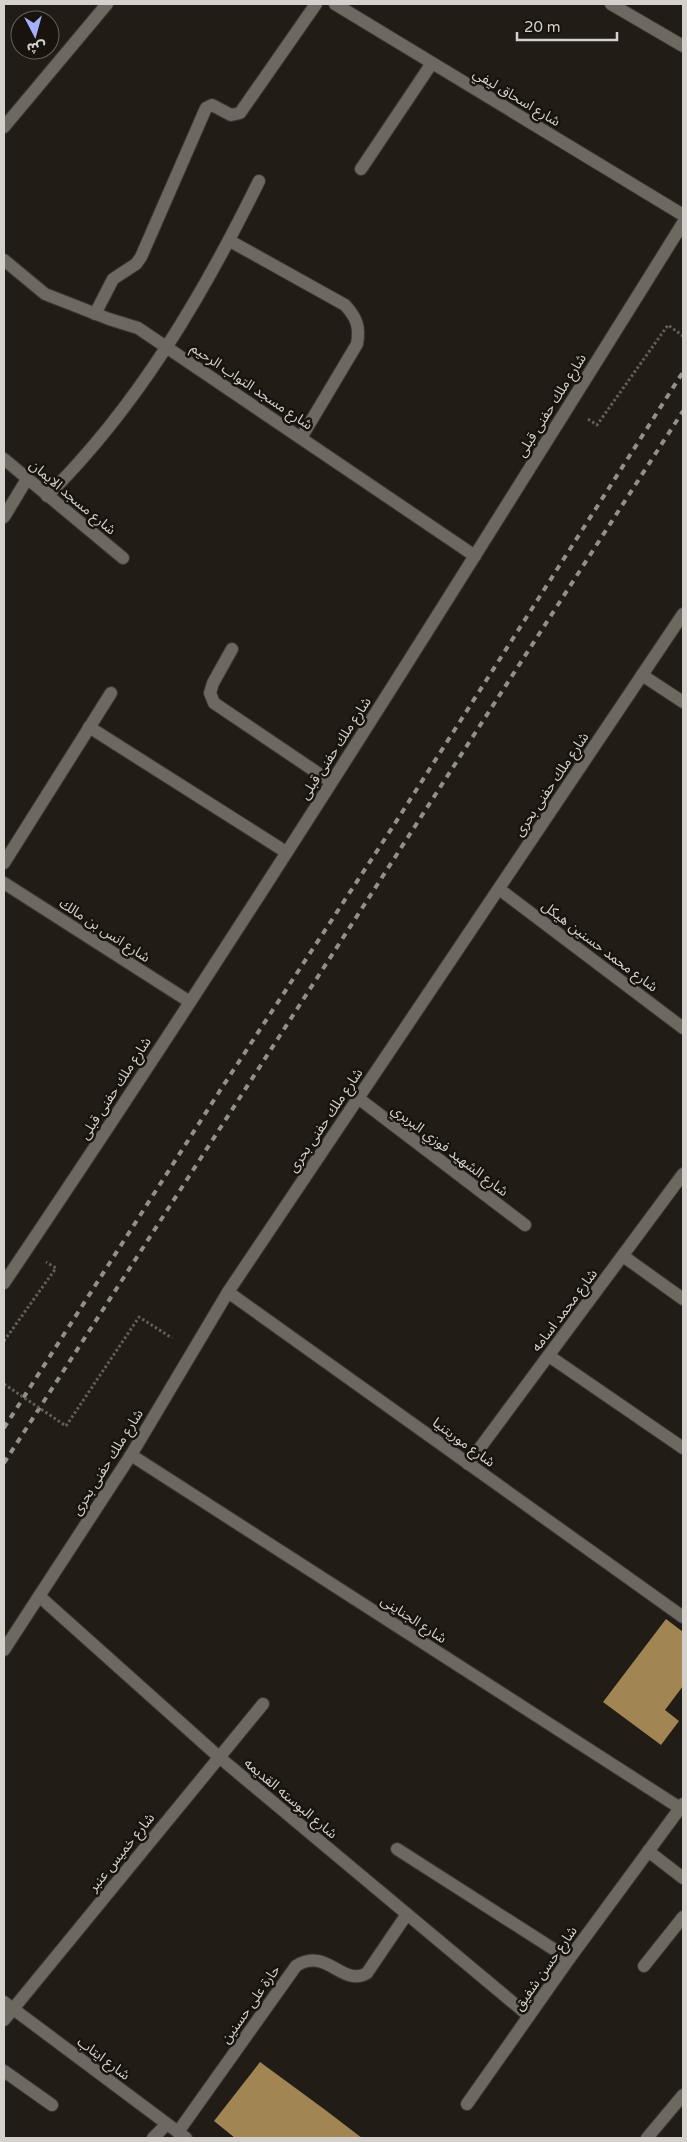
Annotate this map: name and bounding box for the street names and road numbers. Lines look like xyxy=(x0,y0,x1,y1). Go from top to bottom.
street label: شارع اسحاق ليفي xyxy=(469,65,563,132)
street label: شارع مسجد التواب الرحيم xyxy=(187,339,316,435)
street label: شارع ملك حفنى قبلى xyxy=(513,350,592,461)
street label: شارع مسجد الايمان xyxy=(25,456,119,540)
street label: شارع ملك حفنى قبلى xyxy=(296,694,377,804)
street label: شارع ملك حفنى بحرى xyxy=(510,729,594,841)
street label: شارع انس بن مالك xyxy=(55,895,153,968)
street label: شارع محمد حسنين هيكل xyxy=(537,897,661,997)
street label: شارع ملك حفنى قبلى xyxy=(76,1034,157,1144)
street label: شارع ملك حفنى بحرى xyxy=(284,1065,368,1177)
street label: شارع الشهيد فوزي البربري xyxy=(386,1101,512,1202)
street label: شارع محمد اسامه xyxy=(528,1266,603,1356)
street label: شارع ملك حفنى بحرى xyxy=(68,1406,149,1519)
street label: شارع موريتنيا xyxy=(428,1414,498,1472)
street label: شارع الجناينى xyxy=(377,1592,450,1649)
street label: شارع البوسته القديمه xyxy=(239,1754,341,1844)
street label: شارع خميس عنبر xyxy=(84,1810,160,1897)
street label: شارع حسن شفيق xyxy=(510,1923,583,2015)
street label: حارة على حسنين xyxy=(217,1962,284,2047)
street label: شارع ايتاب xyxy=(73,2033,133,2085)

